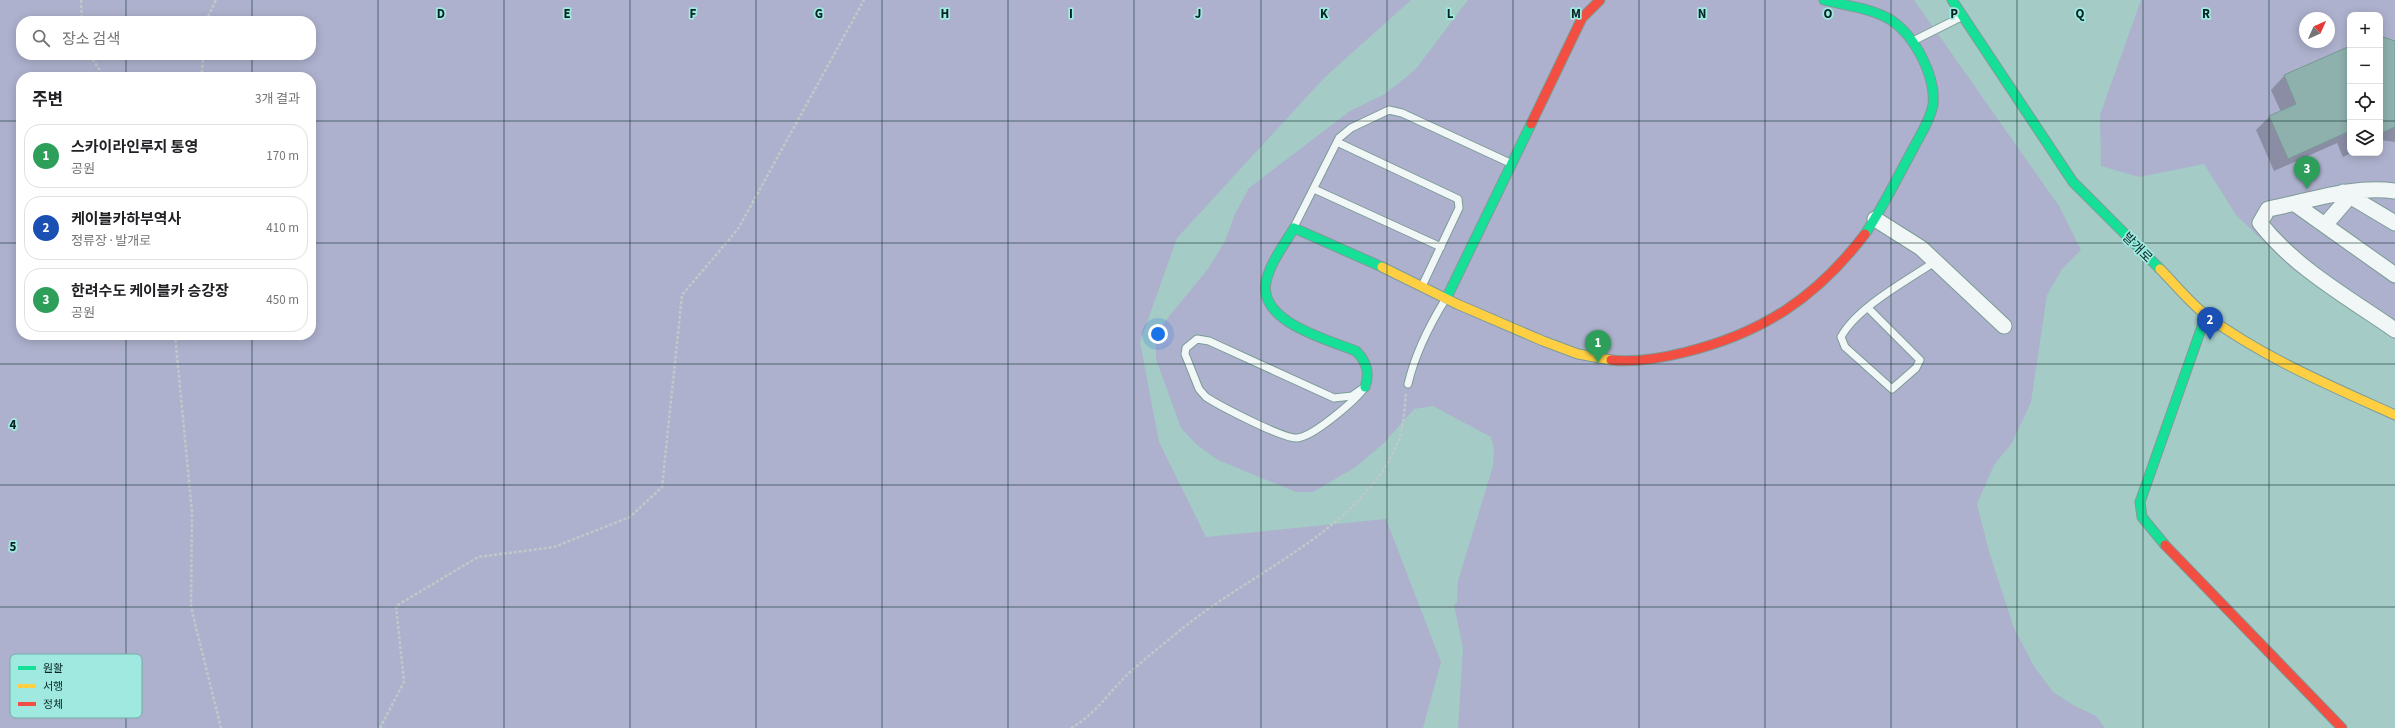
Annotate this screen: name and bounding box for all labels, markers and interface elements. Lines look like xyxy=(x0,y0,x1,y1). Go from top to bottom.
text: D xyxy=(437,5,445,23)
text: E xyxy=(563,5,571,23)
text: F xyxy=(690,5,697,23)
text: G xyxy=(815,5,823,23)
text: H xyxy=(941,5,949,23)
text: I xyxy=(1069,5,1073,23)
text: J xyxy=(1195,5,1201,23)
text: K xyxy=(1320,5,1329,23)
text: L xyxy=(1447,5,1454,23)
text: M xyxy=(1571,5,1581,23)
text: N xyxy=(1698,5,1706,23)
text: O xyxy=(1824,5,1833,23)
text: P xyxy=(1950,5,1958,23)
text: Q xyxy=(2076,5,2085,23)
text: R xyxy=(2202,5,2210,23)
north arrow xyxy=(2299,12,2335,48)
map controls xyxy=(2347,12,2383,156)
button: + xyxy=(2347,12,2383,48)
search box xyxy=(16,16,316,60)
icon: search xyxy=(30,27,52,49)
text: 장소 검색 xyxy=(62,29,120,50)
button: − xyxy=(2347,48,2383,84)
button: locate xyxy=(2347,84,2383,120)
text: 주변 xyxy=(32,88,63,112)
text: 3개 결과 xyxy=(255,90,300,108)
button: layers xyxy=(2347,120,2383,156)
text: 스카이라인루지 통영 xyxy=(71,137,198,158)
text: 1 xyxy=(43,147,49,165)
text: 170 m xyxy=(266,147,299,165)
pin: 3 xyxy=(2294,156,2320,189)
text: 공원 xyxy=(71,160,95,178)
text: 케이블카하부역사 xyxy=(71,209,181,230)
text: 2 xyxy=(43,219,49,237)
text: 410 m xyxy=(266,219,299,237)
street label: 발개로 xyxy=(2118,229,2156,267)
text: 정류장 · 발개로 xyxy=(71,232,151,250)
text: 한려수도 케이블카 승강장 xyxy=(71,281,229,302)
text: 3 xyxy=(43,291,49,309)
text: 450 m xyxy=(266,291,299,309)
text: 공원 xyxy=(71,304,95,322)
pin: 2 xyxy=(2197,307,2223,340)
your location xyxy=(1148,324,1168,344)
pin: 1 xyxy=(1585,330,1611,363)
text: 4 xyxy=(10,416,17,434)
text: 5 xyxy=(10,538,17,556)
legend xyxy=(10,654,142,718)
text: 원활 xyxy=(43,661,63,676)
text: 서행 xyxy=(43,679,63,694)
text: 정체 xyxy=(43,697,63,712)

